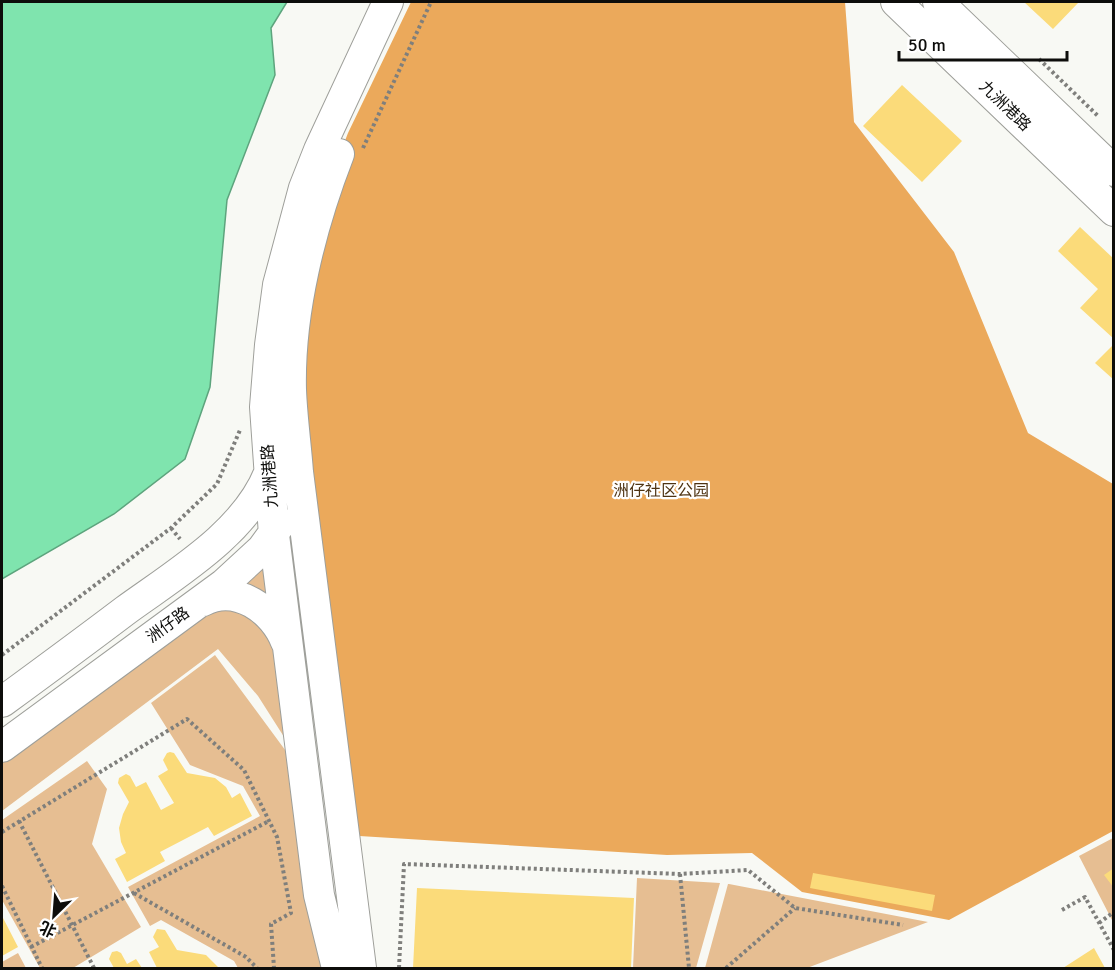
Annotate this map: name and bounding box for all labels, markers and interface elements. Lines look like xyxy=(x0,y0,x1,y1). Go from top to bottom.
scale bar xyxy=(899,24,1067,62)
text: 50 m xyxy=(908,34,946,56)
street label: 九洲港路 xyxy=(975,77,1035,135)
street label: 九洲港路 xyxy=(258,443,282,509)
park label: 洲仔社区公园 xyxy=(613,481,709,501)
street label: 洲仔路 xyxy=(143,603,193,647)
north arrow xyxy=(24,886,84,946)
text: 北 xyxy=(37,916,60,941)

